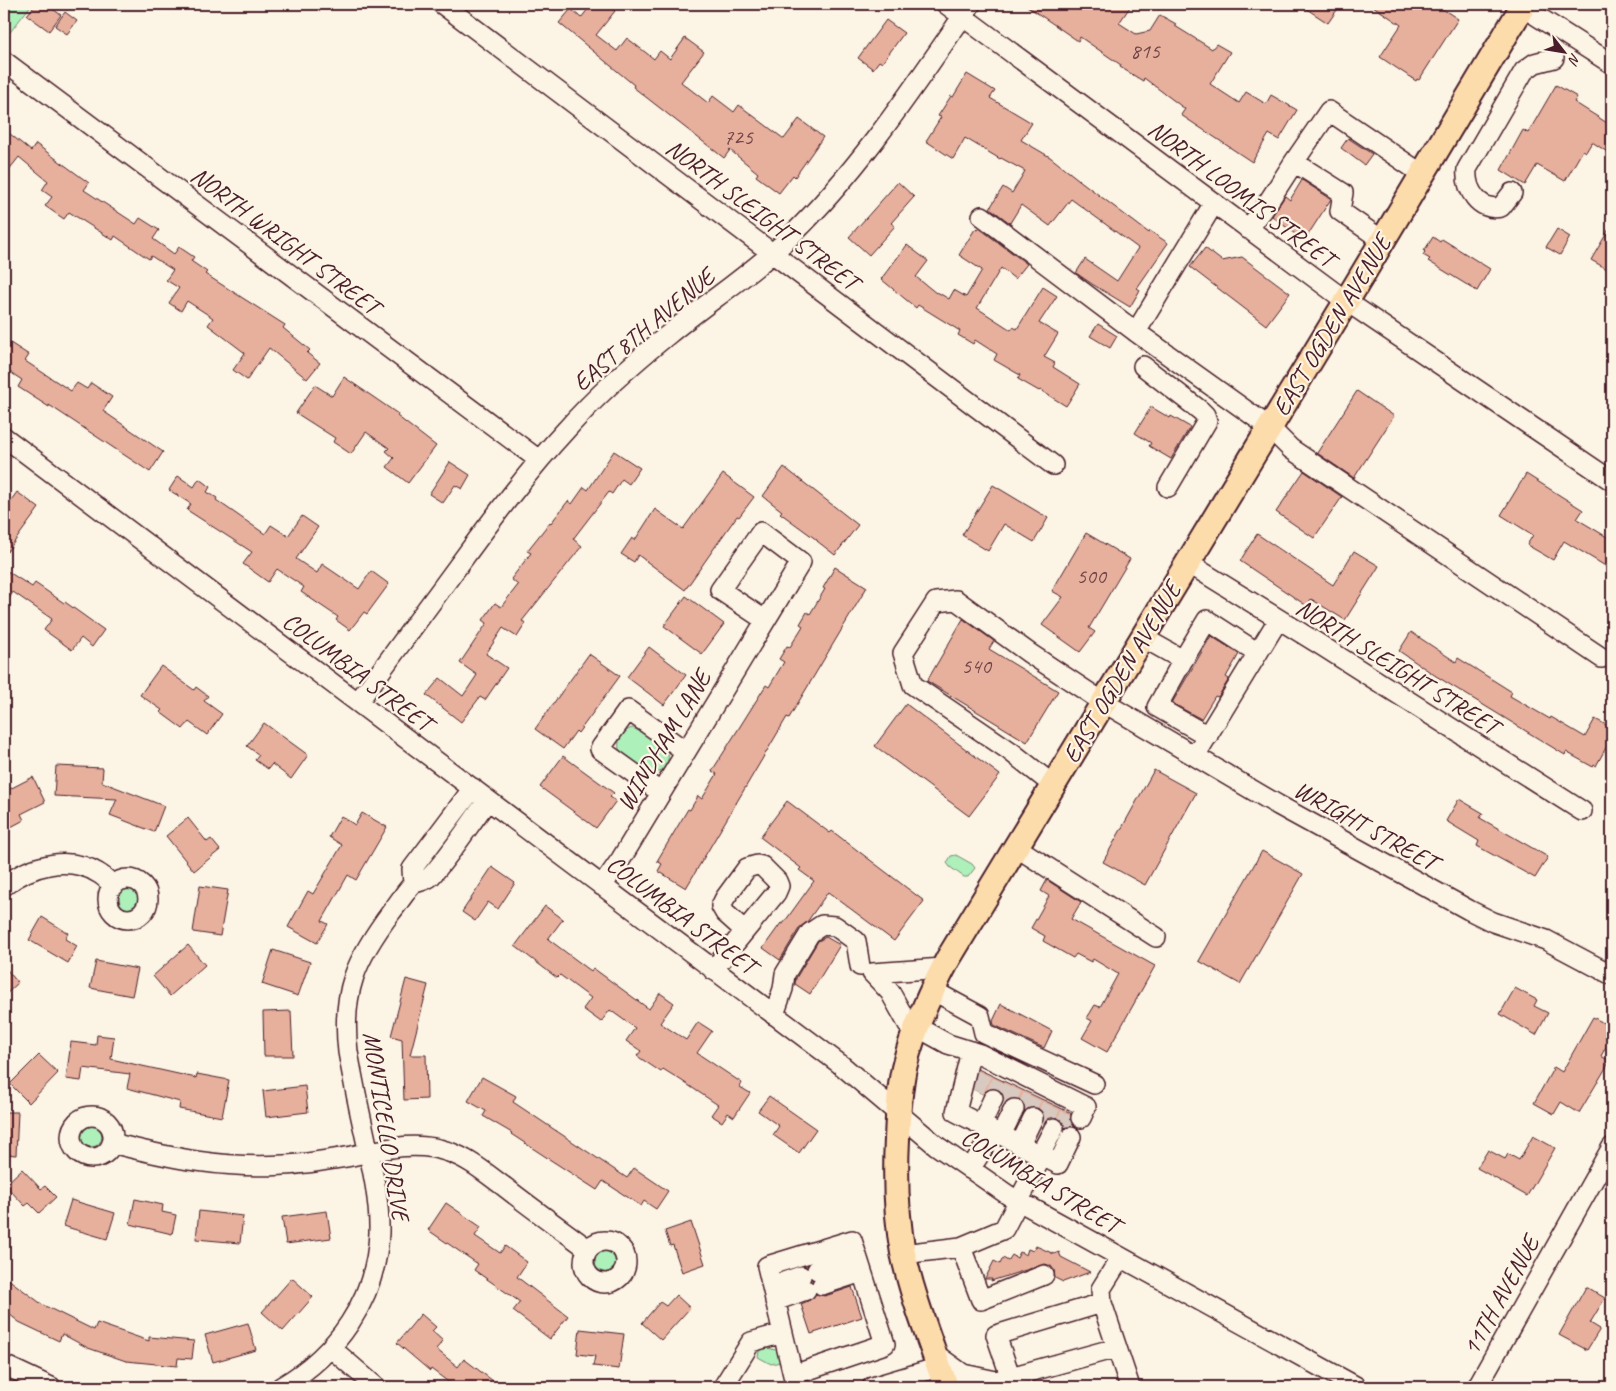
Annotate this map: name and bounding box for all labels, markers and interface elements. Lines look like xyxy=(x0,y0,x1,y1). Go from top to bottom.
north arrow xyxy=(1538,28,1588,78)
house number: 815 xyxy=(1130,37,1161,65)
text: N xyxy=(1564,50,1584,69)
street label: NORTH LOOMIS STREET xyxy=(1142,113,1346,278)
house number: 725 xyxy=(723,123,754,151)
street label: NORTH SLEIGHT STREET xyxy=(659,132,870,301)
street label: NORTH WRIGHT STREET xyxy=(185,159,391,326)
street label: EAST OGDEN AVENUE xyxy=(1265,226,1400,422)
street label: EAST 8TH AVENUE xyxy=(566,259,723,398)
house number: 500 xyxy=(1076,562,1108,590)
street label: EAST OGDEN AVENUE xyxy=(1055,573,1190,769)
street label: NORTH SLEIGHT STREET xyxy=(1290,591,1510,745)
street label: COLUMBIA STREET xyxy=(276,605,444,742)
house number: 540 xyxy=(961,652,993,680)
street label: WINDHAM LANE xyxy=(609,662,720,817)
street label: WRIGHT STREET xyxy=(1288,773,1448,881)
street label: COLUMBIA STREET xyxy=(600,848,768,985)
street label: MONTICELLO DRIVE xyxy=(355,1030,417,1226)
street label: COLUMBIA STREET xyxy=(955,1121,1131,1244)
street label: 11TH AVENUE xyxy=(1455,1228,1548,1361)

